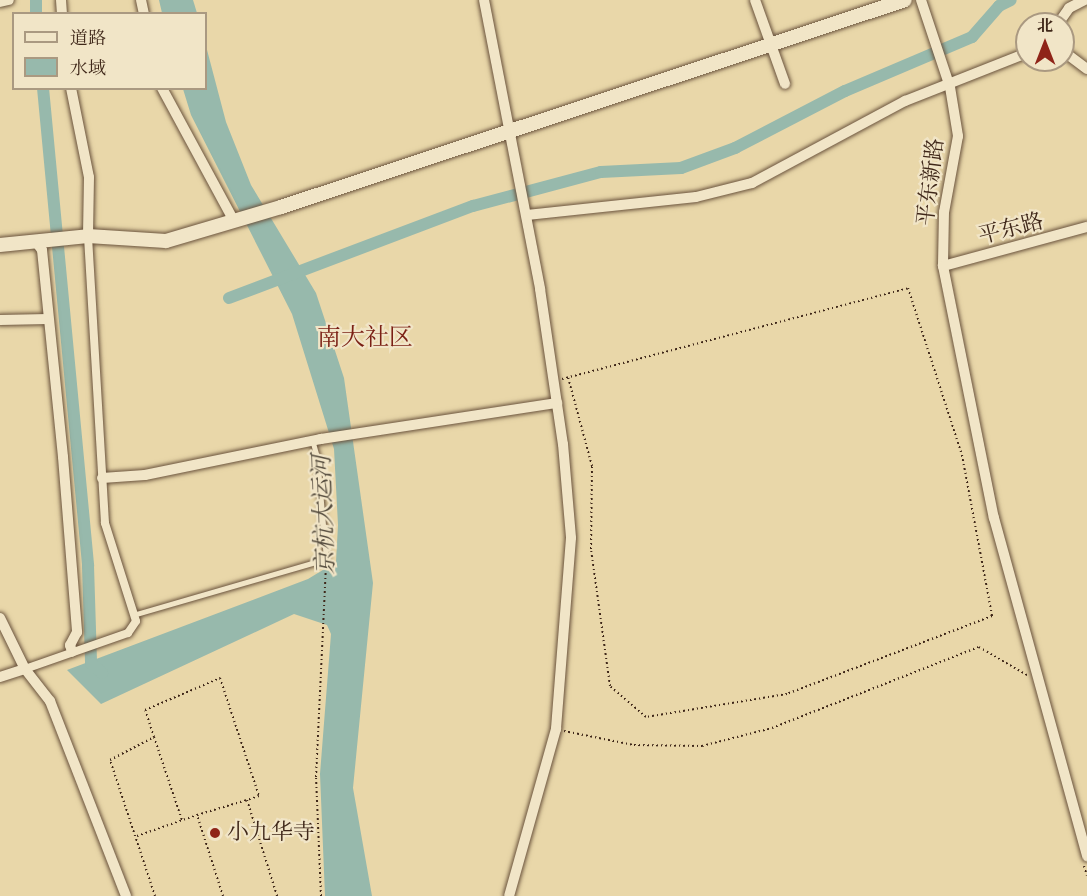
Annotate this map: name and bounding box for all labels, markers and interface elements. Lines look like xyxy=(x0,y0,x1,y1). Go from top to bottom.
legend xyxy=(12,12,207,90)
north arrow xyxy=(1015,12,1075,72)
text: 北 xyxy=(1037,15,1053,37)
text: 道路 xyxy=(70,26,106,51)
text: 水域 xyxy=(70,56,106,81)
street label: 平东新路 xyxy=(913,137,949,227)
street label: 平东路 xyxy=(976,208,1046,250)
district label: 南大社区 xyxy=(317,324,413,352)
water label: 京杭大运河 xyxy=(308,455,340,575)
place label: 小九华寺 xyxy=(227,820,315,846)
marker: 小九华寺 xyxy=(208,826,222,840)

